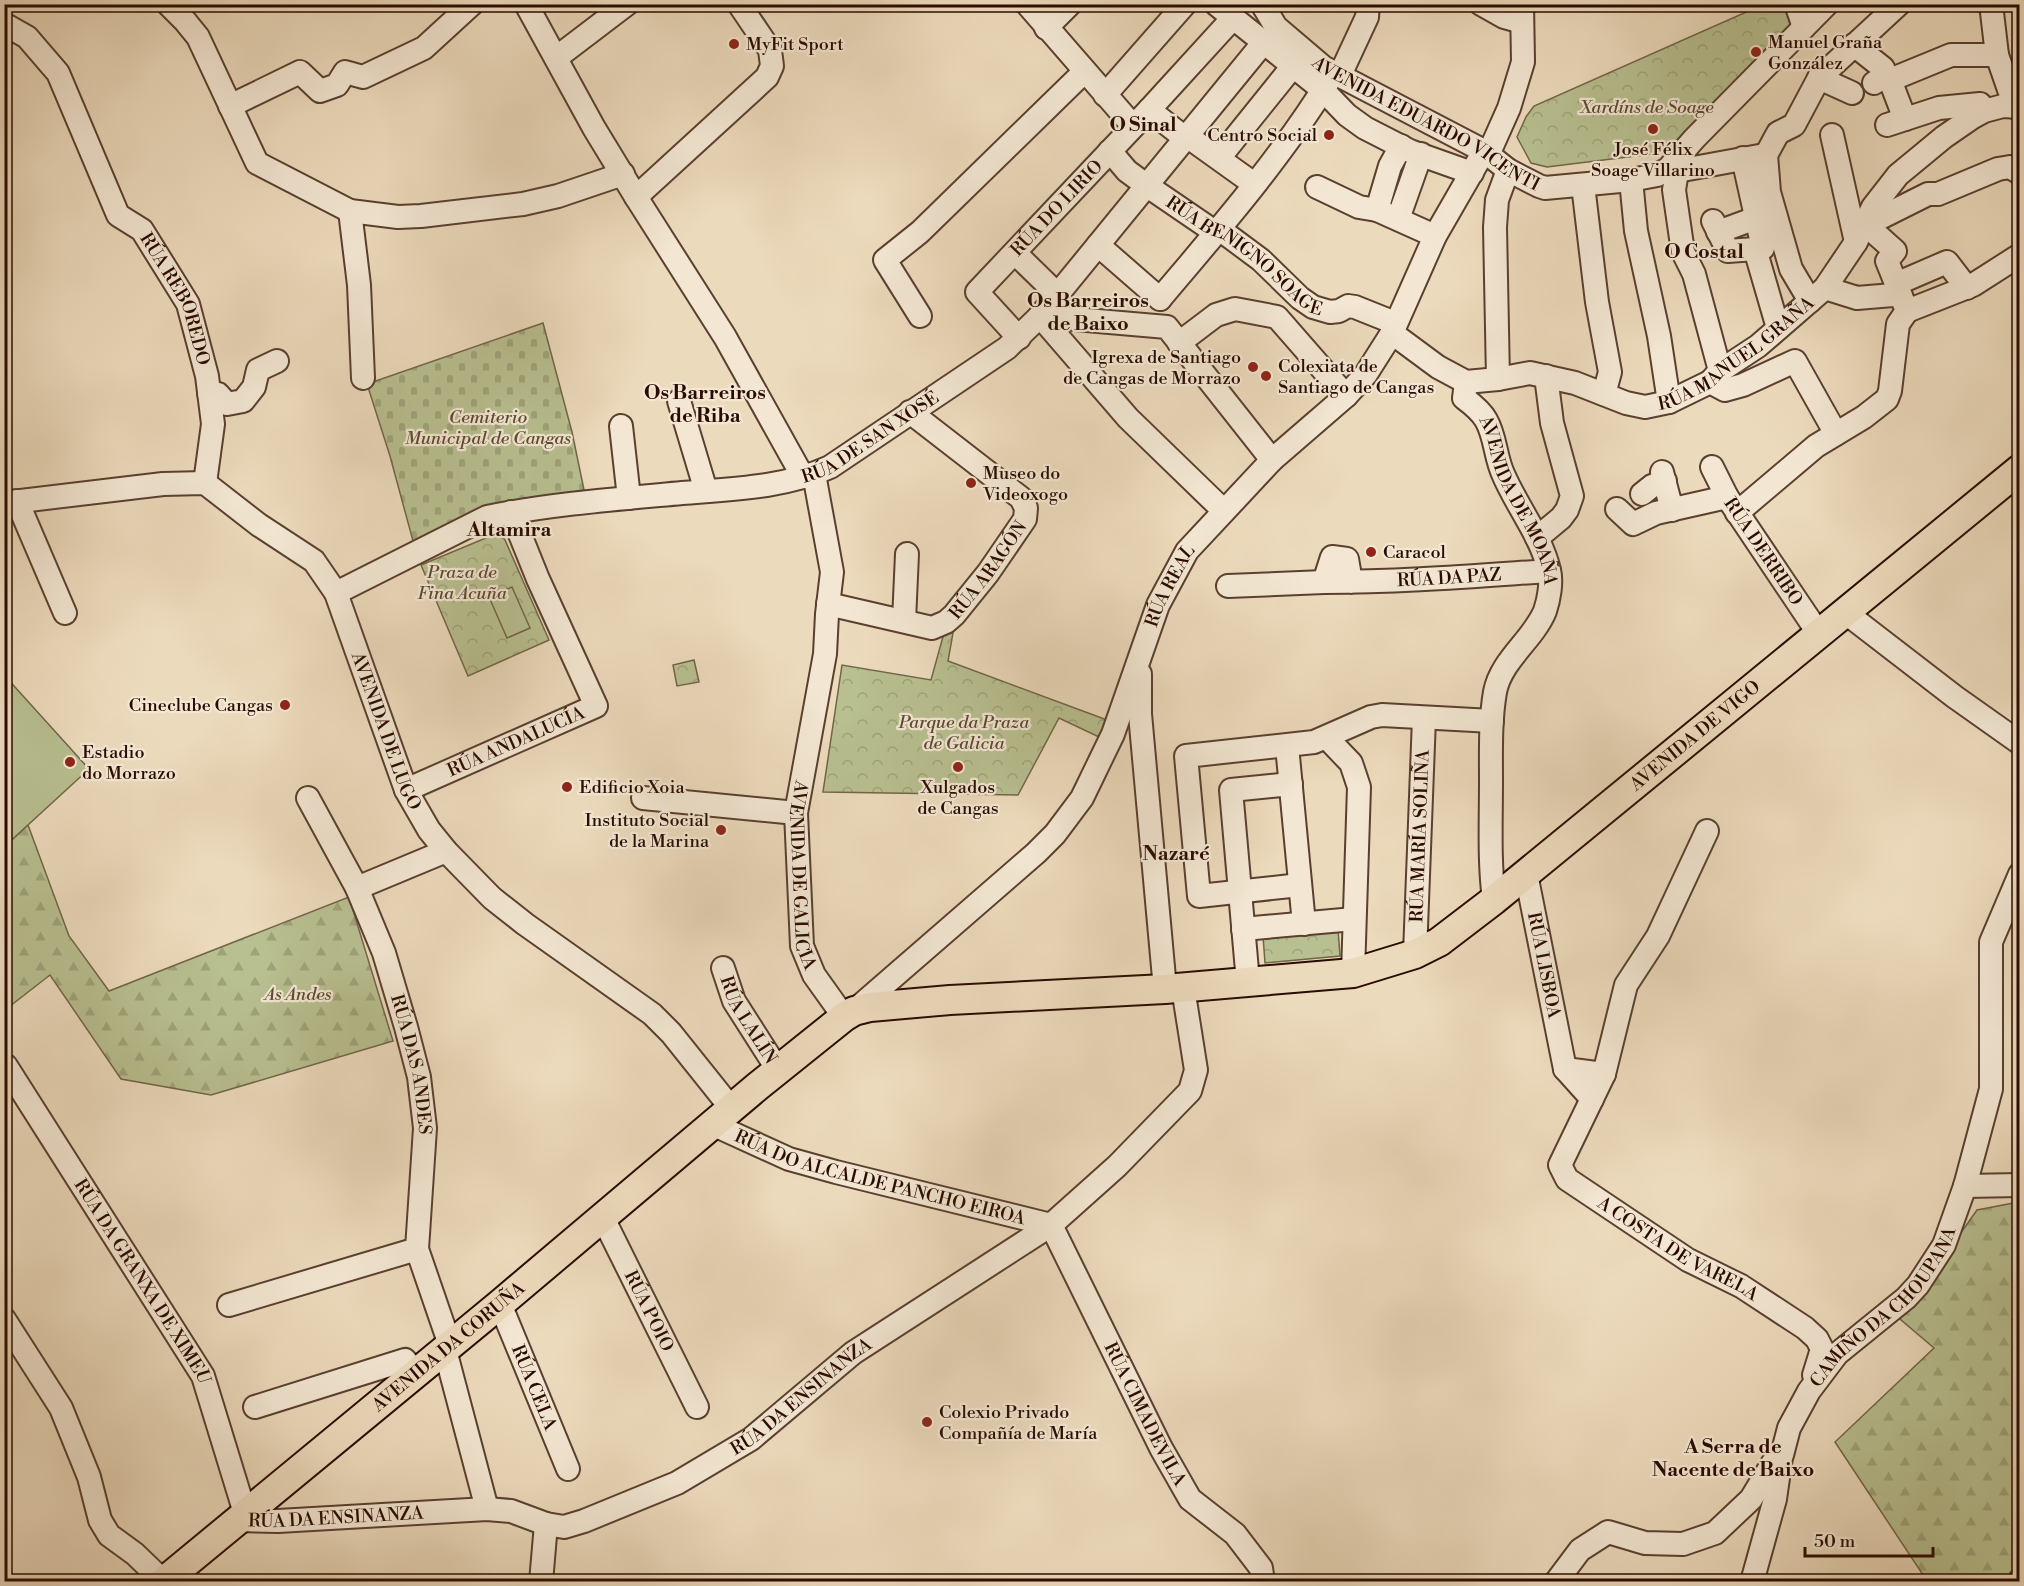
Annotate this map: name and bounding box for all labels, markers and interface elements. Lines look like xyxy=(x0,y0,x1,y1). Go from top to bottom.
place label: Manuel Graña González xyxy=(1768,31,1883,75)
place label: MyFit Sport xyxy=(746,33,844,56)
marker: MyFit Sport xyxy=(727,37,741,51)
marker: Manuel Graña González xyxy=(1749,45,1763,59)
street label: AVENIDA EDUARDO VICENTI xyxy=(1306,50,1544,196)
park label: Xardíns de Soage xyxy=(1579,96,1714,119)
district label: O Sinal xyxy=(1109,113,1177,138)
marker: José Félix Soage Villarino xyxy=(1646,122,1660,136)
place label: Centro Social xyxy=(1207,124,1318,147)
marker: Centro Social xyxy=(1322,128,1336,142)
place label: José Félix Soage Villarino xyxy=(1591,138,1715,182)
street label: RÚA DO LIRIO xyxy=(1005,155,1108,261)
street label: RÚA BENIGNO SOAGE xyxy=(1162,191,1325,321)
street label: RÚA REBOREDO xyxy=(135,228,215,368)
district label: O Costal xyxy=(1664,240,1744,265)
district label: Os Barreiros de Baixo xyxy=(1027,289,1149,337)
street label: RÚA MANUEL GRAÑA xyxy=(1656,291,1819,416)
place label: Igrexa de Santiago de Cangas de Morrazo xyxy=(1063,346,1241,390)
place label: Colexiata de Santiago de Cangas xyxy=(1278,355,1434,399)
marker: Igrexa de Santiago de Cangas de Morrazo xyxy=(1246,360,1260,374)
marker: Colexiata de Santiago de Cangas xyxy=(1259,369,1273,383)
district label: Os Barreiros de Riba xyxy=(644,381,766,429)
street label: RÚA DE SAN XOSÉ xyxy=(798,386,943,488)
park label: Cemiterio Municipal de Cangas xyxy=(405,406,571,450)
street label: AVENIDA DE MOAÑA xyxy=(1474,410,1562,586)
place label: Museo do Videoxogo xyxy=(982,462,1068,506)
marker: Museo do Videoxogo xyxy=(964,476,978,490)
street label: RÚA DERRIBO xyxy=(1719,493,1808,610)
street label: RÚA ARAGÓN xyxy=(944,516,1032,624)
district label: Altamira xyxy=(466,518,552,543)
street label: RÚA REAL xyxy=(1140,539,1200,630)
place label: Caracol xyxy=(1383,541,1446,564)
marker: Caracol xyxy=(1364,545,1378,559)
park label: Praza de Fina Acuña xyxy=(417,561,508,605)
street label: RÚA DA PAZ xyxy=(1396,563,1502,592)
street label: AVENIDA DE LUGO xyxy=(346,648,427,814)
street label: AVENIDA DE VIGO xyxy=(1624,675,1765,796)
place label: Cineclube Cangas xyxy=(129,694,273,717)
marker: Cineclube Cangas xyxy=(278,698,292,712)
street label: RÚA ANDALUCÍA xyxy=(444,701,589,782)
park label: Parque da Praza de Galicia xyxy=(898,711,1030,755)
place label: Estadio do Morrazo xyxy=(82,741,176,785)
street label: RÚA MARÍA SOLIÑA xyxy=(1405,748,1434,923)
marker: Estadio do Morrazo xyxy=(63,755,77,769)
marker: Xulgados de Cangas xyxy=(951,760,965,774)
place label: Edificio Xoia xyxy=(579,776,685,799)
place label: Xulgados de Cangas xyxy=(917,776,999,820)
street label: AVENIDA DE GALICIA xyxy=(784,778,822,974)
marker: Edificio Xoia xyxy=(560,780,574,794)
place label: Instituto Social de la Marina xyxy=(585,809,710,853)
marker: Instituto Social de la Marina xyxy=(714,823,728,837)
district label: Nazaré xyxy=(1142,842,1210,867)
street label: RÚA LISBOA xyxy=(1522,910,1566,1021)
street label: RÚA LALÍN xyxy=(715,973,783,1068)
park label: As Andes xyxy=(263,983,332,1006)
street label: RÚA DAS ANDES xyxy=(385,992,437,1135)
street label: RÚA DO ALCALDE PANCHO EIROA xyxy=(731,1124,1028,1230)
street label: RÚA DA GRANXA DE XIMEU xyxy=(69,1174,216,1387)
street label: A COSTA DE VARELA xyxy=(1592,1191,1763,1306)
street label: CAMIÑO DA CHOUPANA xyxy=(1805,1223,1961,1392)
street label: RÚA POIO xyxy=(619,1266,679,1355)
street label: AVENIDA DA CORUÑA xyxy=(366,1276,530,1417)
street label: RÚA DA ENSINANZA xyxy=(726,1332,877,1460)
street label: RÚA CIMADEVILA xyxy=(1099,1338,1192,1491)
street label: RÚA CELA xyxy=(506,1341,562,1434)
place label: Colexio Privado Compañía de María xyxy=(939,1401,1098,1445)
marker: Colexio Privado Compañía de María xyxy=(920,1415,934,1429)
district label: A Serra de Nacente de Baixo xyxy=(1652,1435,1814,1483)
street label: RÚA DA ENSINANZA xyxy=(248,1501,425,1533)
scale bar xyxy=(1805,1520,1932,1558)
text: 50 m xyxy=(1814,1530,1856,1553)

